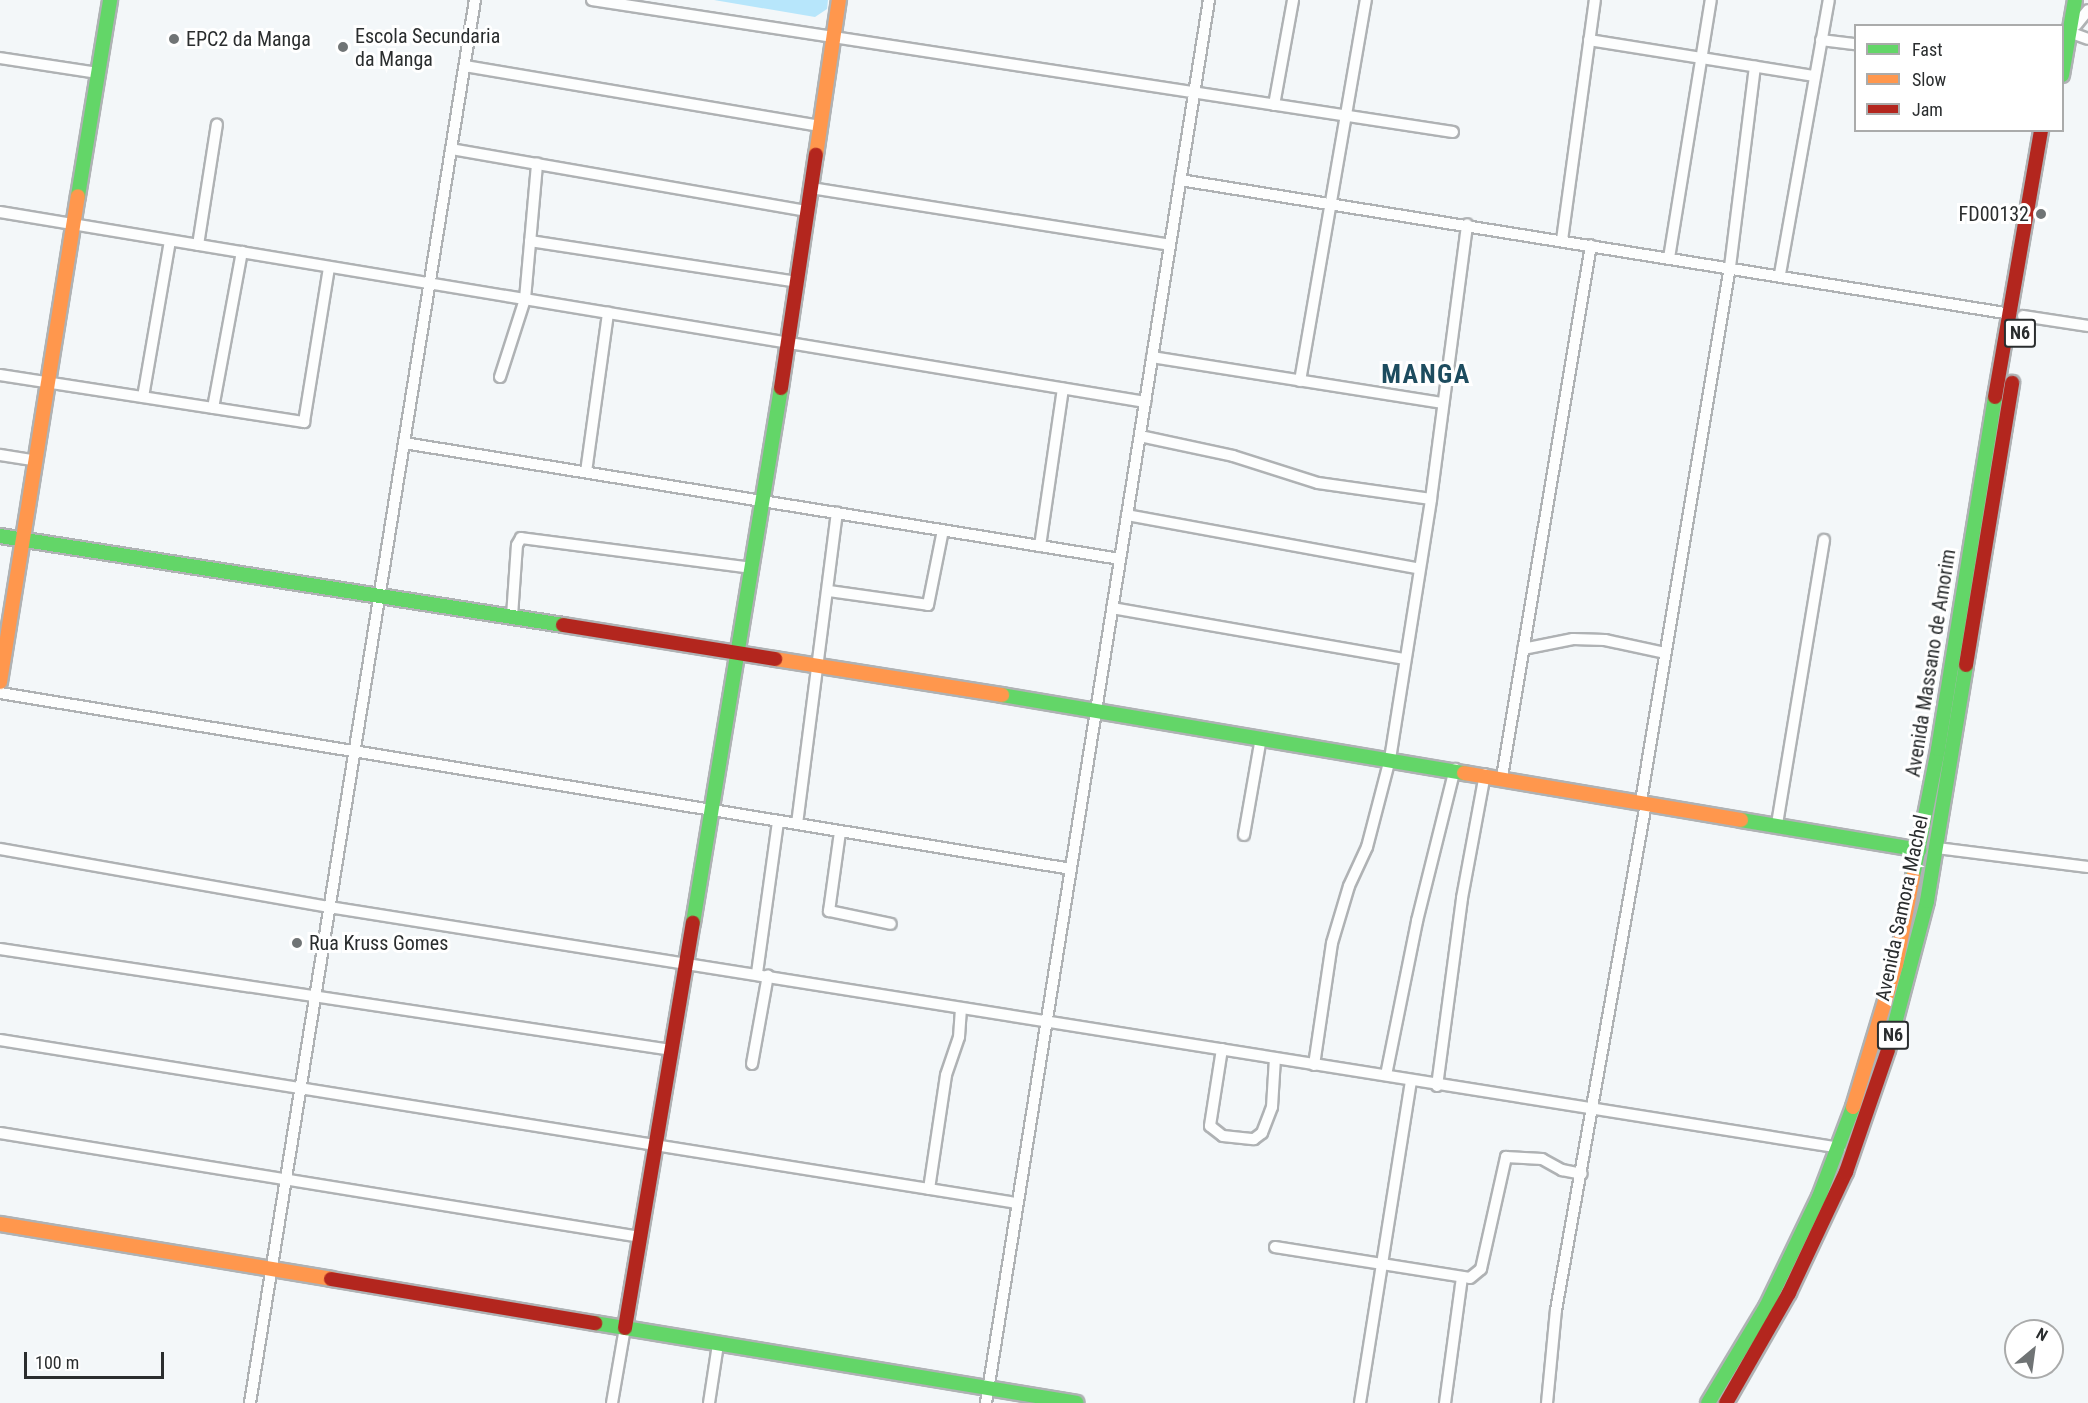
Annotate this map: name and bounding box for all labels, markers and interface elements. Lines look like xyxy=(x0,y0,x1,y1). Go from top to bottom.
place label: Escola Secundaria da Manga xyxy=(355,24,500,71)
legend xyxy=(1854,24,2064,132)
place label: EPC2 da Manga xyxy=(186,27,311,51)
marker: EPC2 da Manga xyxy=(167,32,181,46)
text: Fast xyxy=(1912,39,1943,60)
marker: Escola Secundaria da Manga xyxy=(336,40,350,54)
text: Slow xyxy=(1912,69,1946,90)
text: Jam xyxy=(1912,99,1943,120)
place label: FD00132 xyxy=(1959,202,2029,226)
marker: FD00132 xyxy=(2034,207,2048,221)
road number: N6 xyxy=(2004,318,2036,348)
district label: MANGA xyxy=(1381,359,1471,391)
street label: Avenida Massano de Amorim xyxy=(1901,547,1961,779)
street label: Avenida Samora Machel xyxy=(1871,813,1933,1003)
place label: Rua Kruss Gomes xyxy=(309,931,448,955)
marker: Rua Kruss Gomes xyxy=(290,936,304,950)
road number: N6 xyxy=(1876,1020,1910,1050)
north arrow xyxy=(2004,1319,2064,1379)
text: N xyxy=(2033,1324,2051,1345)
scale bar xyxy=(27,1340,166,1378)
text: 100 m xyxy=(35,1352,79,1373)

